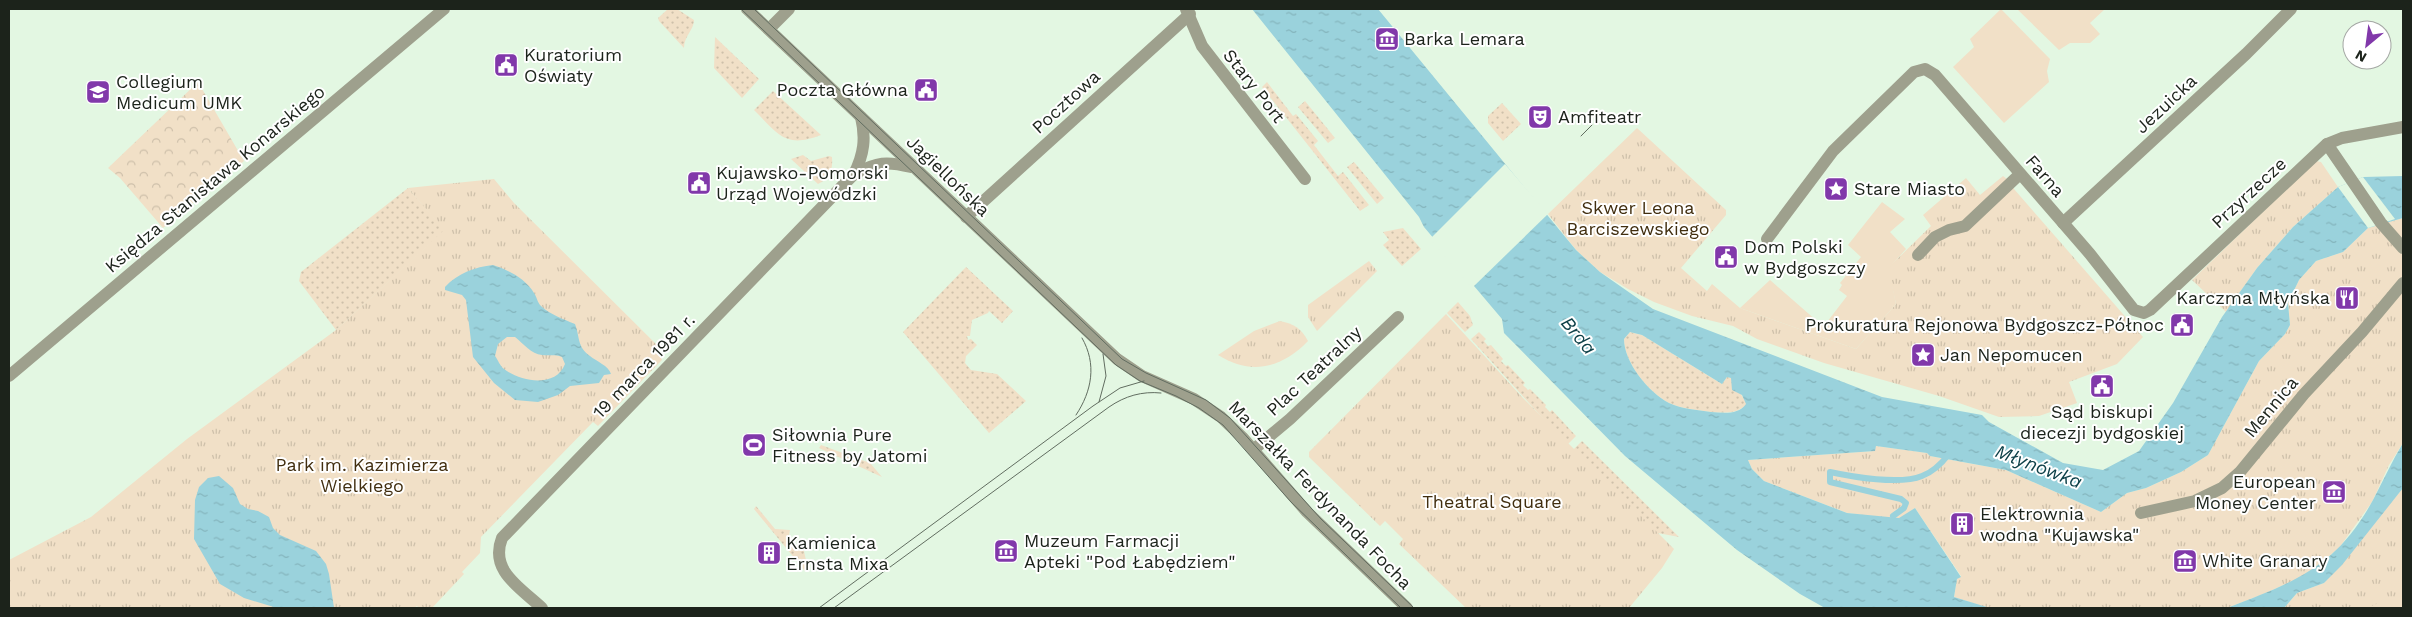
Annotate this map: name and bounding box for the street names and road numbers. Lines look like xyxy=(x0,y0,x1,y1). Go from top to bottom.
street label: Stary Port xyxy=(1219,45,1290,127)
street label: Pocztowa xyxy=(1027,66,1104,138)
street label: Jezuicka xyxy=(2131,70,2201,137)
street label: Księdza Stanisława Konarskiego xyxy=(100,80,329,277)
street label: Jagiellońska xyxy=(902,131,994,221)
street label: Farna xyxy=(2021,150,2069,201)
street label: Przyrzecze xyxy=(2207,153,2290,232)
street label: 19 marca 1981 r. xyxy=(588,309,699,422)
street label: Plac Teatralny xyxy=(1262,321,1366,420)
street label: Mennica xyxy=(2239,372,2302,441)
street label: Marszałka Ferdynanda Focha xyxy=(1225,396,1416,593)

